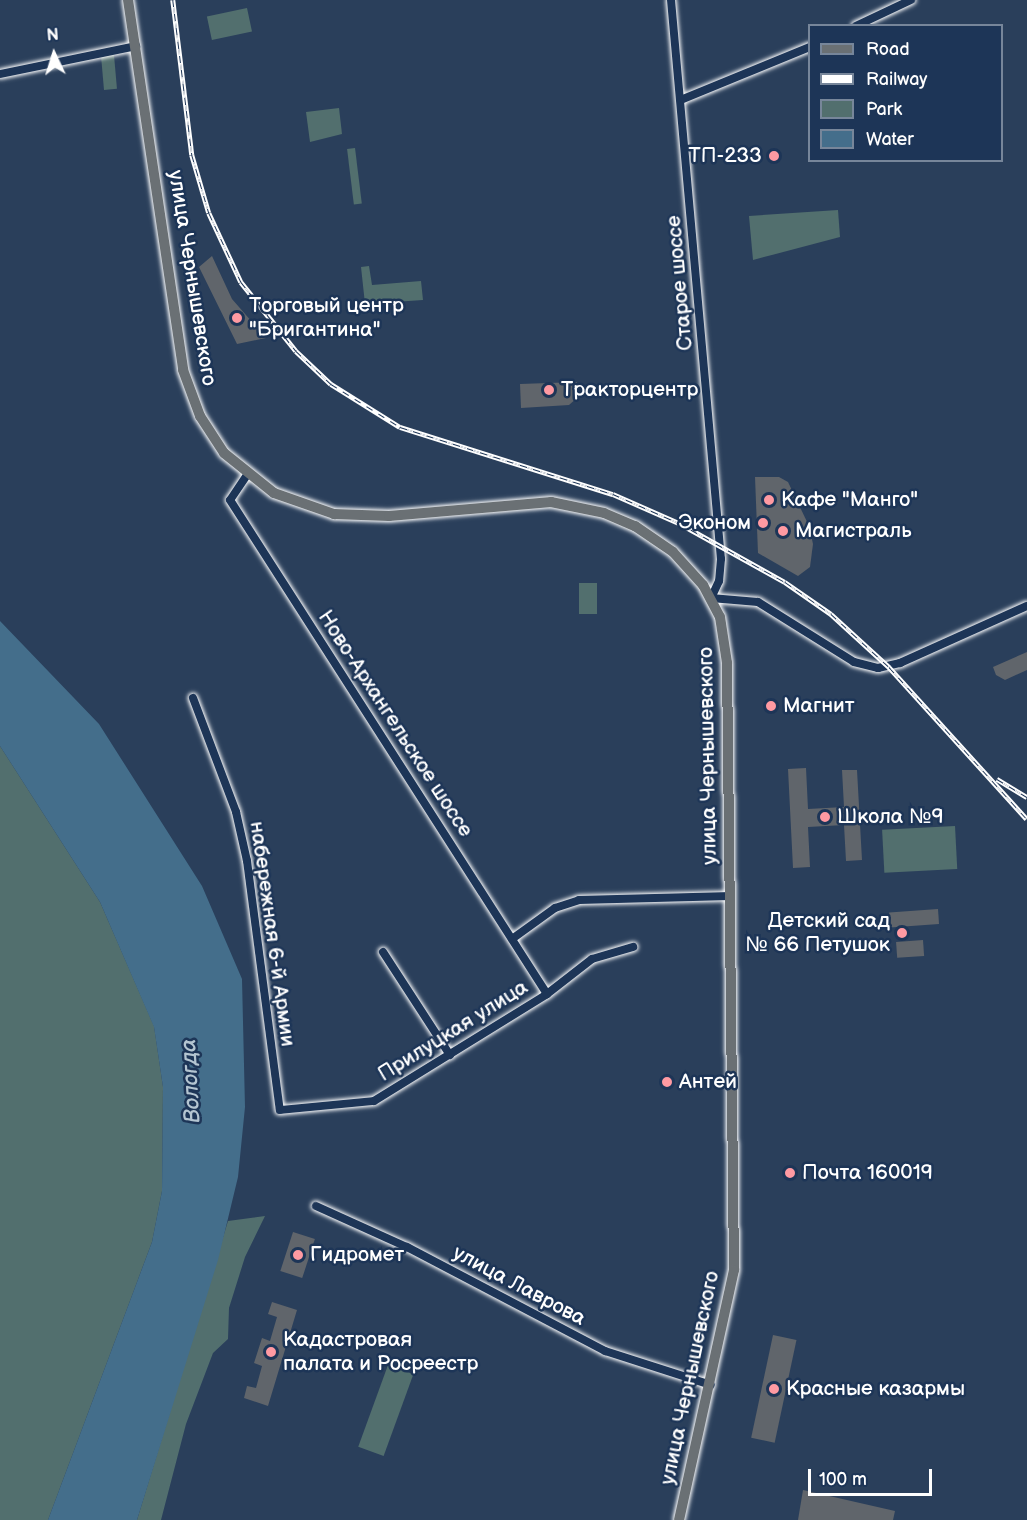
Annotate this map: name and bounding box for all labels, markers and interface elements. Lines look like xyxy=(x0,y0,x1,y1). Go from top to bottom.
north arrow xyxy=(24,24,84,84)
legend xyxy=(808,24,1003,162)
text: N xyxy=(46,26,59,45)
text: Road xyxy=(866,39,910,60)
text: Railway xyxy=(866,69,928,90)
text: Park xyxy=(866,99,902,120)
text: Water xyxy=(866,129,914,150)
place label: ТП-233 xyxy=(689,143,762,169)
marker: ТП-233 xyxy=(767,149,781,163)
street label: улица Чернышевского xyxy=(163,168,221,388)
street label: Старое шоссе xyxy=(662,214,698,352)
place label: Торговый центр "Бригантина" xyxy=(249,293,404,343)
marker: Торговый центр "Бригантина" xyxy=(230,311,244,325)
place label: Тракторцентр xyxy=(561,377,698,403)
marker: Тракторцентр xyxy=(542,383,556,397)
place label: Кафе "Манго" xyxy=(781,487,918,513)
marker: Кафе "Манго" xyxy=(762,493,776,507)
place label: Эконом xyxy=(678,510,751,536)
marker: Эконом xyxy=(756,516,770,530)
place label: Магистраль xyxy=(795,518,912,544)
marker: Магистраль xyxy=(776,524,790,538)
street label: Ново-Архангельское шоссе xyxy=(312,606,478,842)
street label: улица Чернышевского xyxy=(694,647,722,865)
place label: Магнит xyxy=(783,693,855,719)
marker: Магнит xyxy=(764,699,778,713)
place label: Школа №9 xyxy=(837,804,944,830)
marker: Школа №9 xyxy=(818,810,832,824)
street label: набережная 6-й Армии xyxy=(244,820,300,1048)
place label: Детский сад № 66 Петушок xyxy=(745,908,890,958)
marker: Детский сад № 66 Петушок xyxy=(895,926,909,940)
street label: Прилуцкая улица xyxy=(373,975,533,1087)
water label: Вологда xyxy=(176,1038,206,1124)
place label: Антей xyxy=(679,1069,737,1095)
marker: Антей xyxy=(660,1075,674,1089)
place label: Почта 160019 xyxy=(802,1160,933,1186)
marker: Почта 160019 xyxy=(783,1166,797,1180)
street label: улица Лаврова xyxy=(448,1240,590,1332)
place label: Гидромет xyxy=(310,1242,404,1268)
marker: Гидромет xyxy=(291,1248,305,1262)
street label: улица Чернышевского xyxy=(655,1269,725,1487)
place label: Кадастровая палата и Росреестр xyxy=(283,1327,478,1377)
marker: Кадастровая палата и Росреестр xyxy=(264,1345,278,1359)
place label: Красные казармы xyxy=(786,1376,965,1402)
marker: Красные казармы xyxy=(767,1382,781,1396)
scale bar xyxy=(811,1457,936,1495)
text: 100 m xyxy=(819,1469,867,1490)

